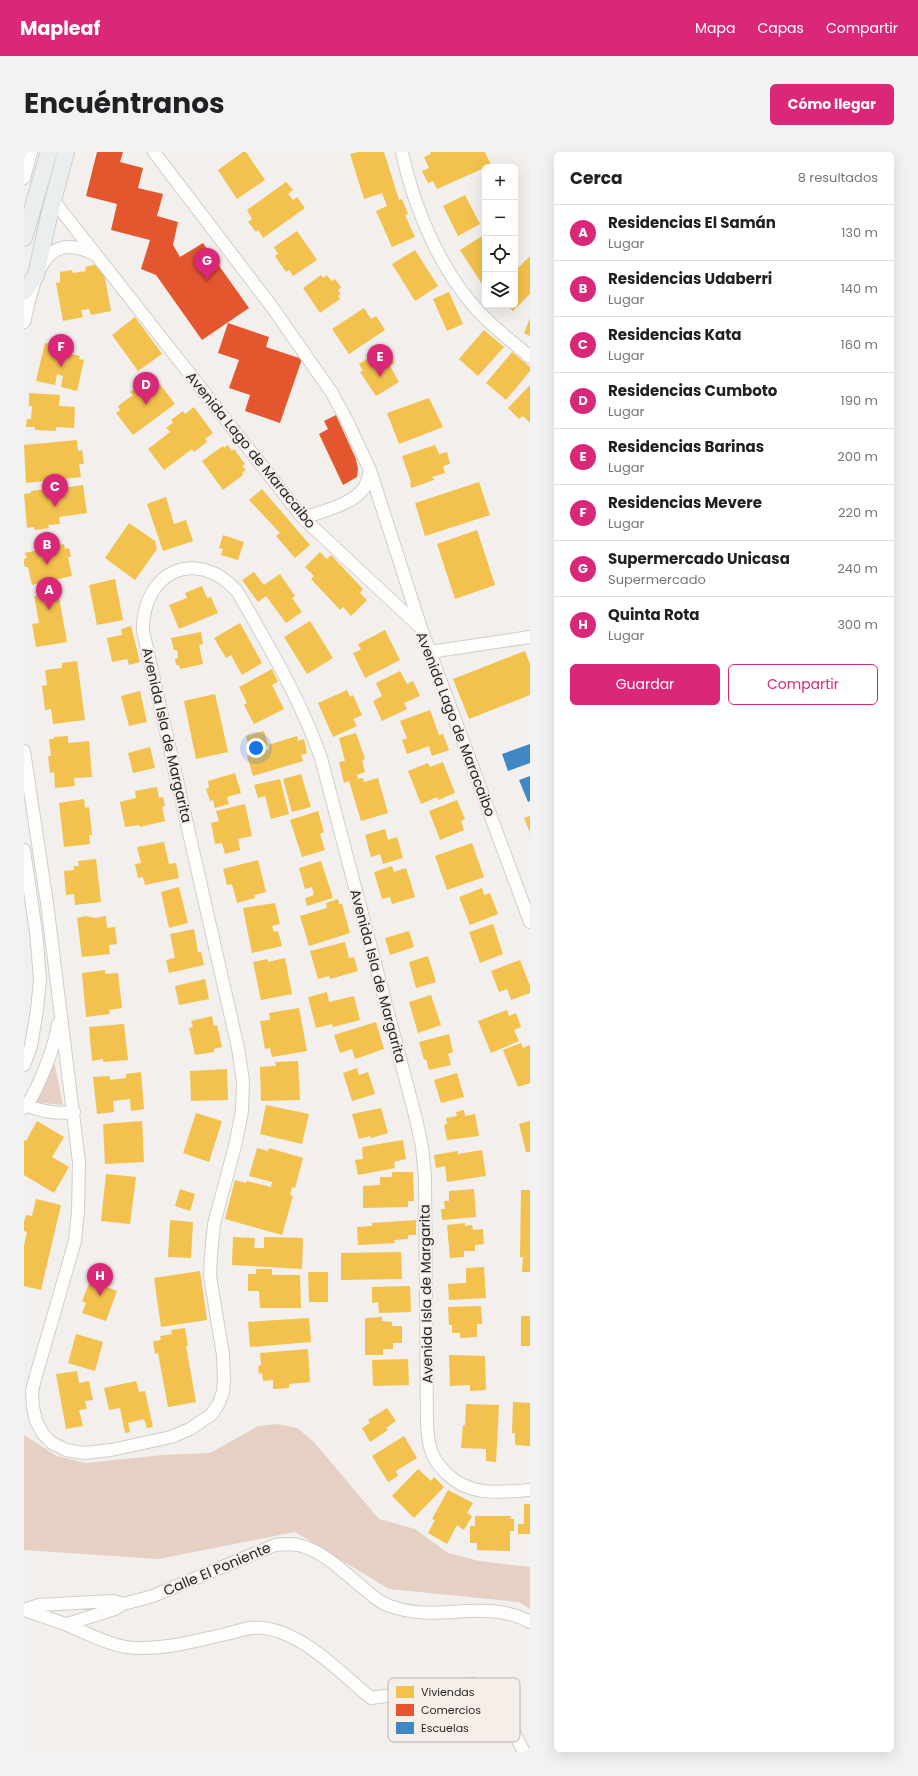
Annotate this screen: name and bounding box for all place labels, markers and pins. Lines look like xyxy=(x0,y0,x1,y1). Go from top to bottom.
pin: G xyxy=(194,248,220,281)
pin: F xyxy=(48,334,74,367)
pin: E xyxy=(367,344,393,377)
pin: D xyxy=(133,372,159,405)
pin: C xyxy=(42,474,68,507)
pin: B xyxy=(34,532,60,565)
pin: A xyxy=(36,577,62,610)
pin: H xyxy=(87,1263,113,1296)

